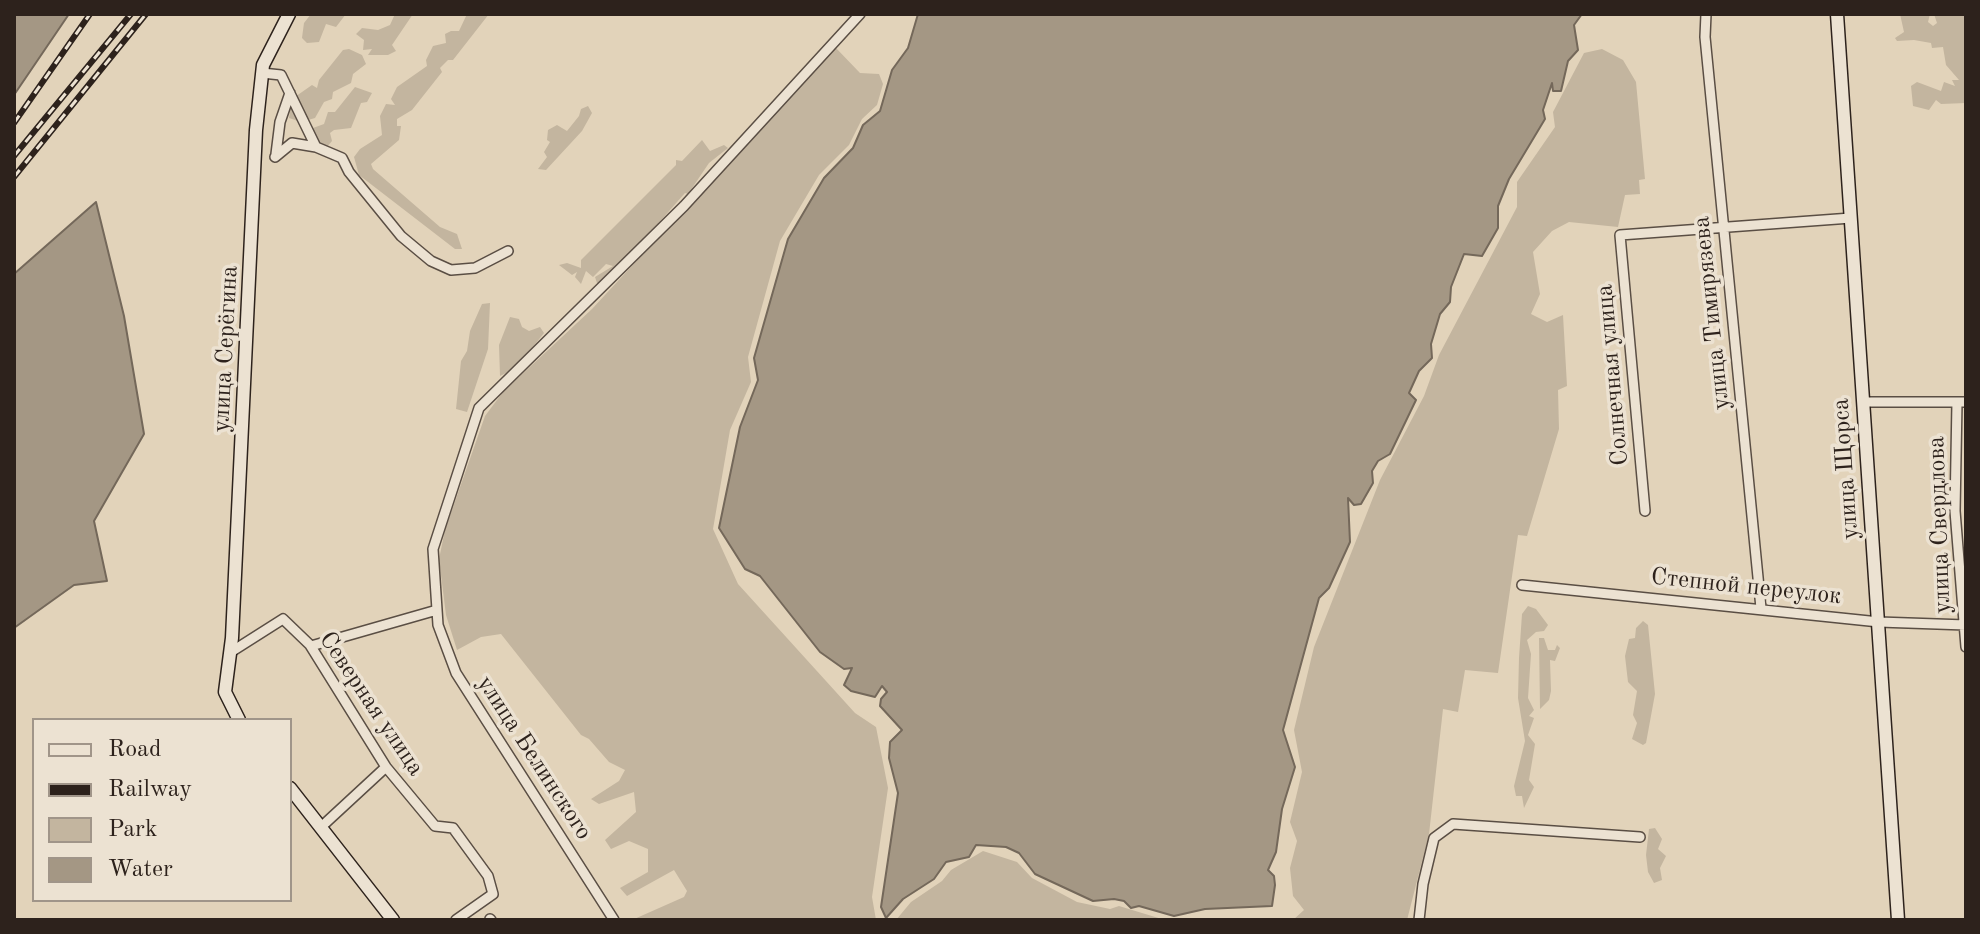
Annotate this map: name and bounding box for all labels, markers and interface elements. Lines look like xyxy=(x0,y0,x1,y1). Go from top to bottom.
street label: улица Тимирязева xyxy=(1688,215,1736,411)
street label: улица Серёгина xyxy=(207,265,245,433)
street label: Солнечная улица xyxy=(1591,283,1635,467)
street label: улица Щорса xyxy=(1827,397,1865,541)
street label: улица Свердлова xyxy=(1923,436,1957,614)
street label: Степной переулок xyxy=(1649,563,1843,611)
street label: Северная улица xyxy=(312,626,430,782)
street label: улица Белинского xyxy=(470,671,598,845)
legend xyxy=(32,718,292,902)
text: Road xyxy=(108,738,161,762)
text: Railway xyxy=(108,778,192,802)
text: Park xyxy=(108,818,157,842)
text: Water xyxy=(108,858,173,882)

